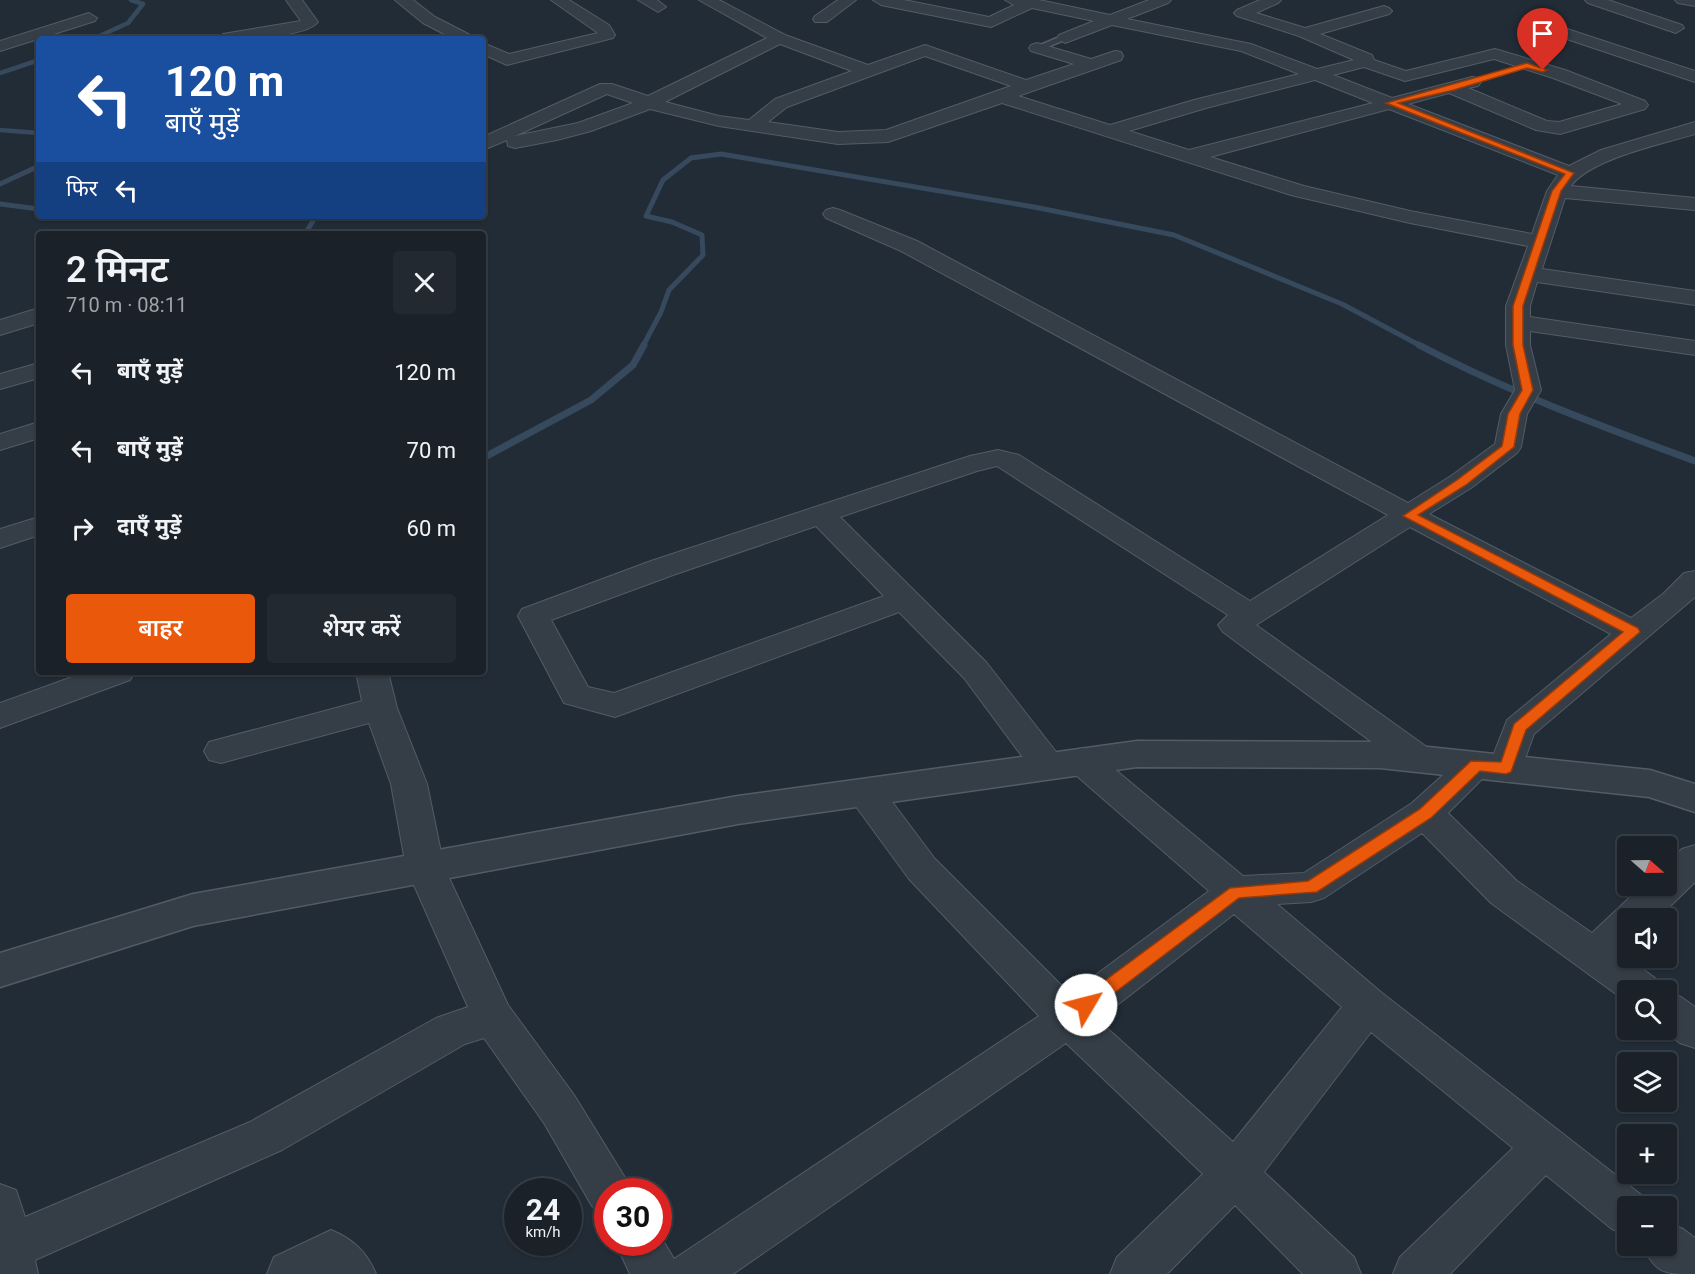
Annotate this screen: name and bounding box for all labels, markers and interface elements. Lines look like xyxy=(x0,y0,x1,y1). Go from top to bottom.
pin xyxy=(1517,8,1568,70)
icon: arrive xyxy=(1526,17,1559,50)
text: 120 m xyxy=(165,57,284,106)
icon: left xyxy=(66,60,144,138)
text: बाएँ मुड़ें xyxy=(165,107,240,139)
icon: left xyxy=(110,174,143,207)
text: फिर xyxy=(66,176,98,201)
text: 2 मिनट xyxy=(66,249,169,291)
button: close xyxy=(393,251,456,314)
text: 710 m · 08:11 xyxy=(66,293,187,317)
icon: left xyxy=(66,356,99,389)
text: बाएँ मुड़ें xyxy=(117,358,183,383)
text: 120 m xyxy=(394,360,456,385)
icon: left xyxy=(66,434,99,467)
text: बाएँ मुड़ें xyxy=(117,436,183,461)
text: 70 m xyxy=(407,438,456,463)
icon: right xyxy=(66,512,99,545)
text: दाएँ मुड़ें xyxy=(117,514,182,539)
text: 60 m xyxy=(407,516,456,541)
button: बाहर xyxy=(66,594,255,663)
button: शेयर करें xyxy=(267,594,456,663)
north arrow xyxy=(1617,836,1677,896)
map controls xyxy=(1617,836,1677,1256)
button: sound xyxy=(1617,908,1677,968)
position arrow xyxy=(1054,973,1118,1037)
button: search xyxy=(1617,980,1677,1040)
button: layers xyxy=(1617,1052,1677,1112)
button: + xyxy=(1617,1124,1677,1184)
speed limit sign: 30 xyxy=(594,1178,672,1256)
text: 24 xyxy=(526,1192,560,1227)
button: − xyxy=(1617,1196,1677,1256)
text: km/h xyxy=(525,1223,561,1241)

